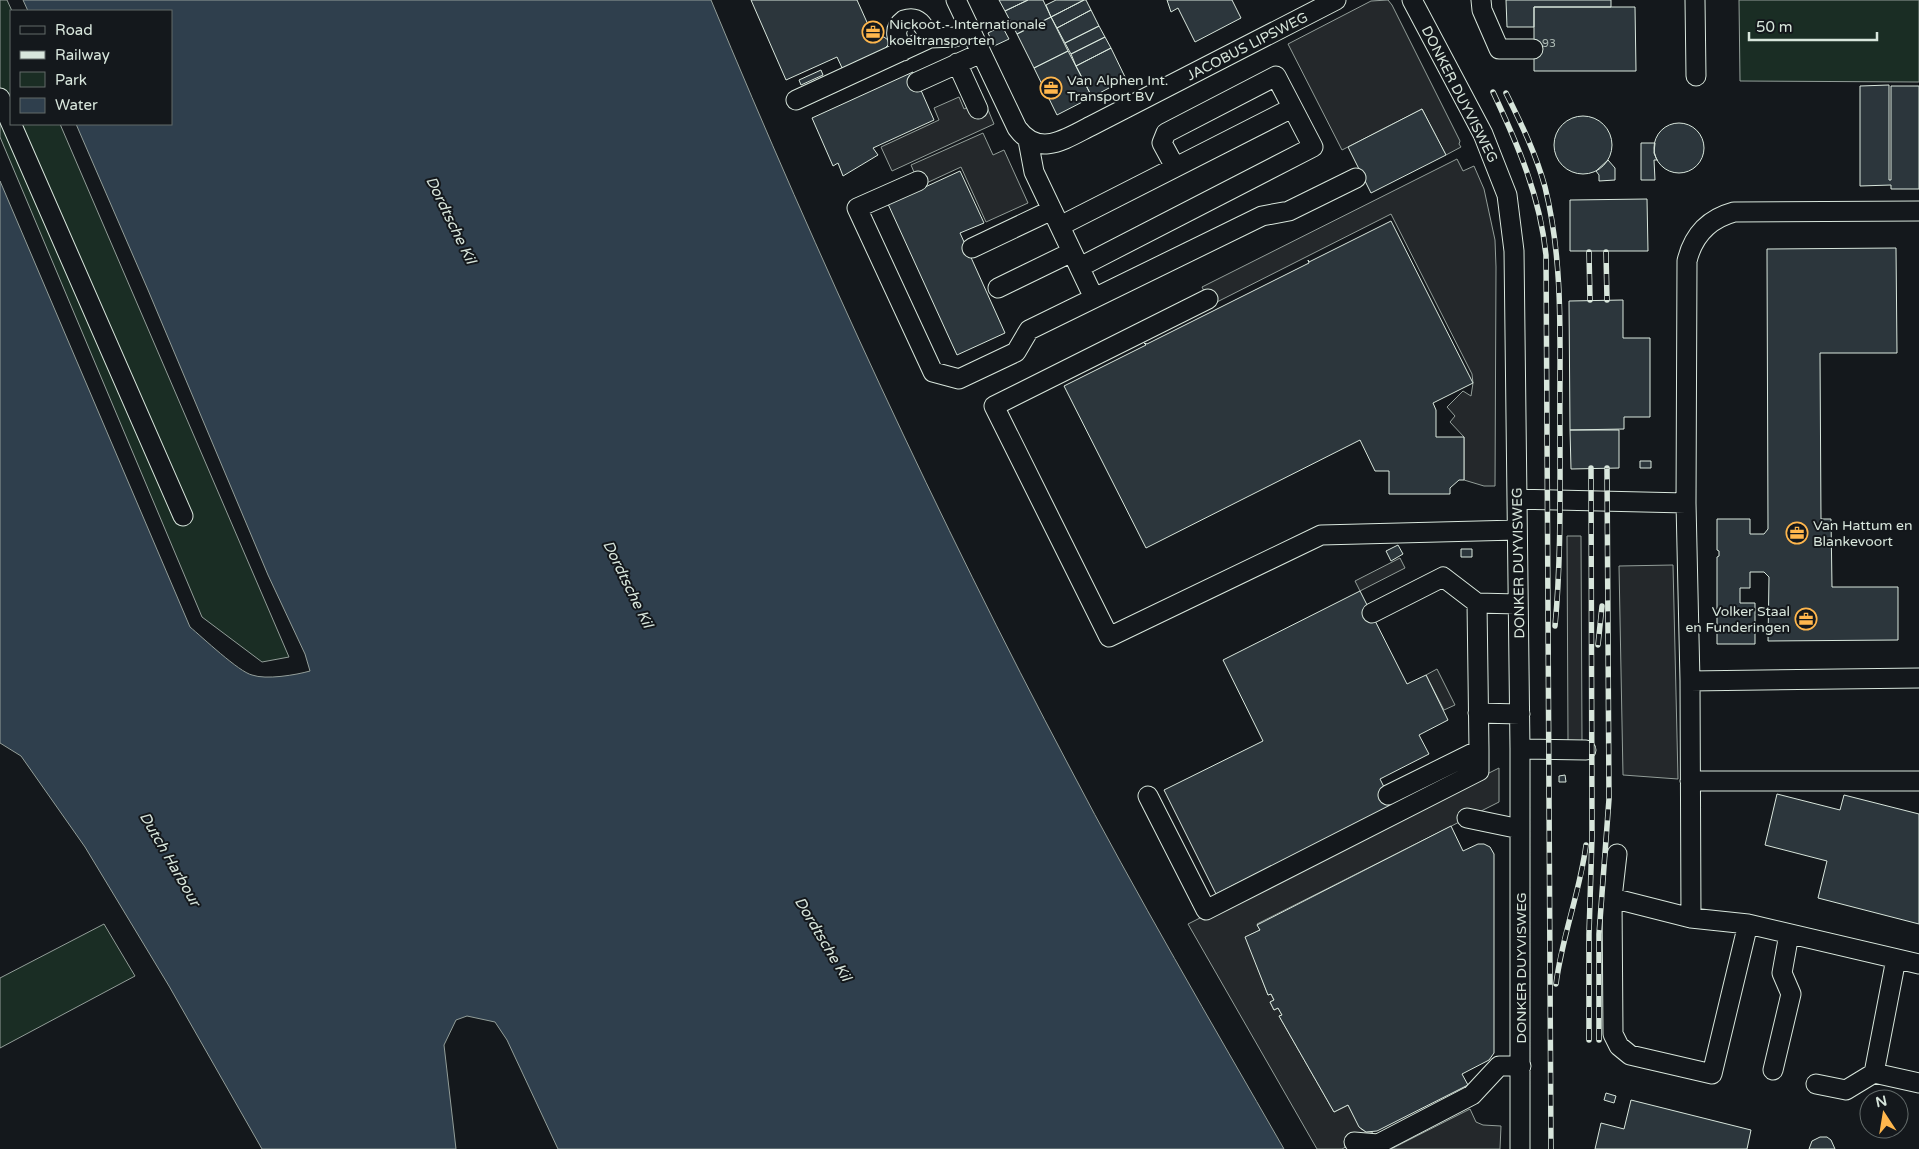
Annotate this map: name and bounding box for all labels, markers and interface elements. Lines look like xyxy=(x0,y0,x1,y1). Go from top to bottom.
street label: JACOBUS LIPSWEG xyxy=(1184,8,1311,84)
legend xyxy=(10,10,172,125)
scale bar xyxy=(1749,10,1876,42)
place label: Nickoot - Internationale koeltransporten xyxy=(889,16,1046,49)
text: 50 m xyxy=(1756,18,1793,36)
office icon: Nickoot - Internationale koeltransporten xyxy=(861,20,885,44)
text: Road xyxy=(55,21,93,39)
street label: DONKER DUYVISWEG xyxy=(1418,23,1501,165)
house number: 93 xyxy=(1542,37,1556,50)
text: Railway xyxy=(55,46,110,64)
text: Park xyxy=(55,71,87,89)
place label: Van Alphen Int. Transport BV xyxy=(1067,72,1168,105)
office icon: Van Alphen Int. Transport BV xyxy=(1039,76,1063,100)
text: Water xyxy=(55,96,98,114)
water label: Dordtsche Kil xyxy=(422,173,481,269)
street label: DONKER DUYVISWEG xyxy=(1509,487,1528,639)
place label: Van Hattum en Blankevoort xyxy=(1813,517,1912,550)
office icon: Van Hattum en Blankevoort xyxy=(1785,521,1809,545)
water label: Dordtsche Kil xyxy=(599,537,658,633)
place label: Volker Staal en Funderingen xyxy=(1685,603,1790,636)
office icon: Volker Staal en Funderingen xyxy=(1794,607,1818,631)
water label: Dutch Harbour xyxy=(136,809,205,911)
street label: DONKER DUYVISWEG xyxy=(1513,892,1530,1044)
water label: Dordtsche Kil xyxy=(791,894,856,986)
north arrow xyxy=(1859,1089,1909,1139)
text: N xyxy=(1874,1092,1889,1111)

